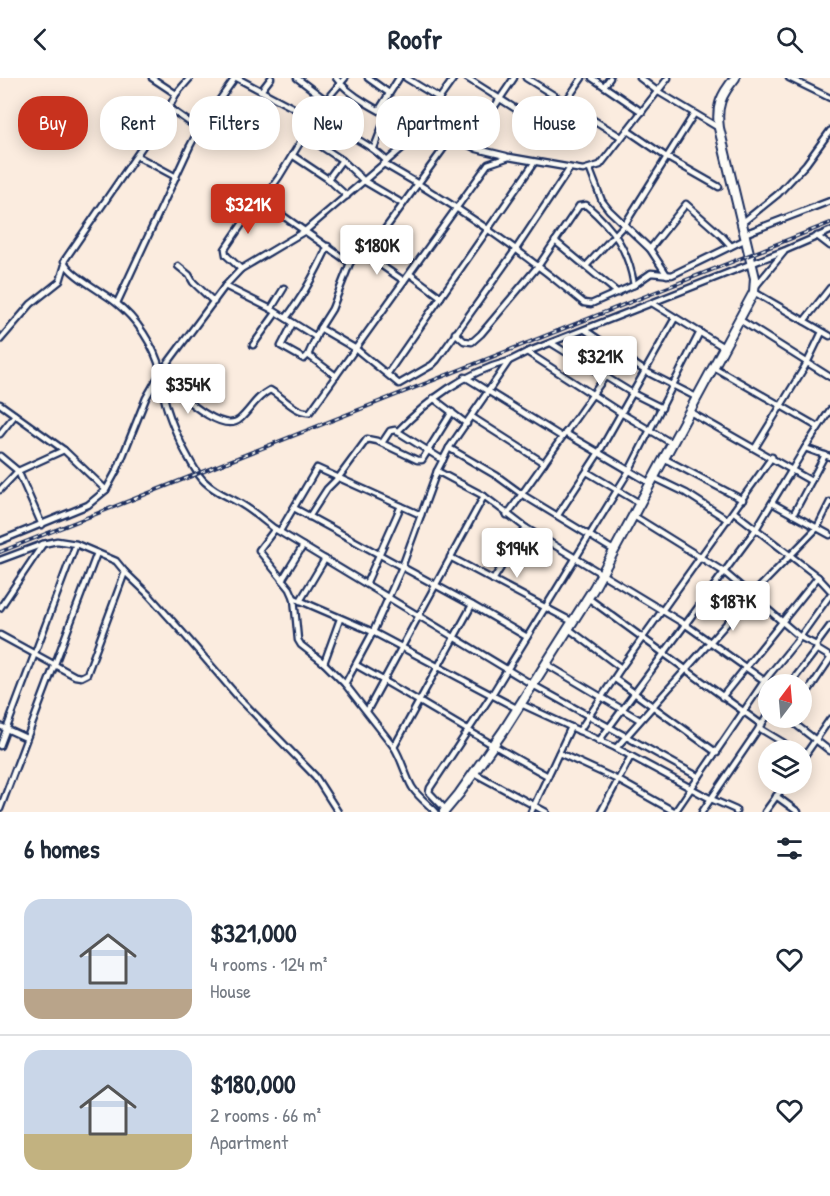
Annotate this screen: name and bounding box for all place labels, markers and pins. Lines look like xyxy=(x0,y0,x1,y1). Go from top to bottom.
pin: $321K xyxy=(206,184,290,235)
pin: $180K xyxy=(335,225,419,276)
pin: $321K xyxy=(558,336,642,387)
pin: $354K xyxy=(146,364,230,415)
pin: $194K xyxy=(475,528,559,579)
pin: $187K xyxy=(691,581,775,632)

